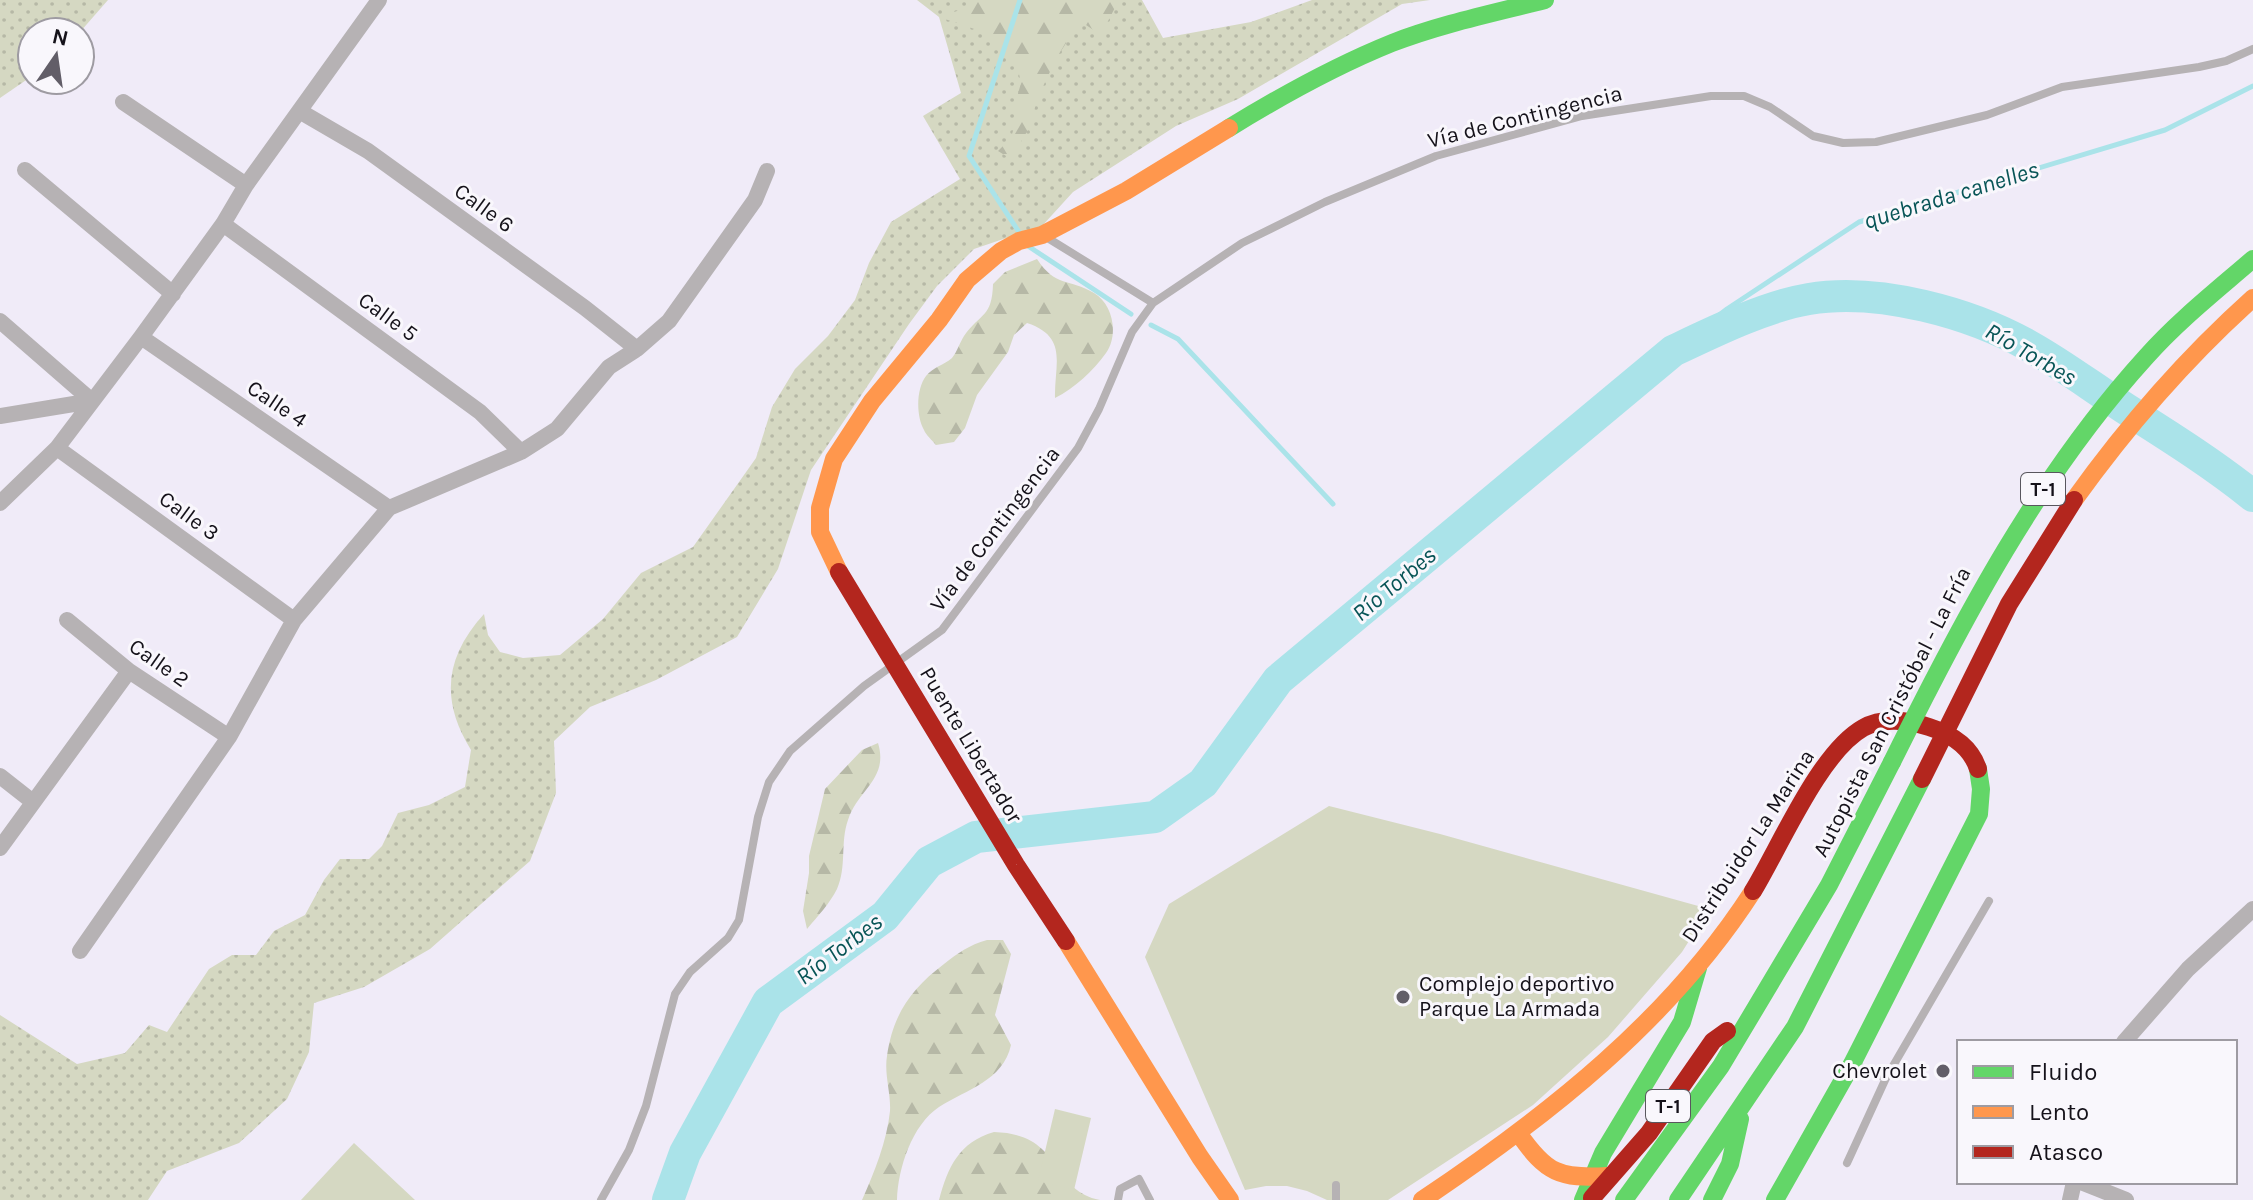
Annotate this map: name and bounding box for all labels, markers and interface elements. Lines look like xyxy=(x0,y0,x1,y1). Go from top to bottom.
north arrow xyxy=(16,16,96,96)
text: N xyxy=(50,23,71,52)
street label: Vía de Contingencia xyxy=(1425,80,1625,154)
water label: quebrada canelles xyxy=(1860,155,2042,235)
street label: Calle 6 xyxy=(449,178,519,238)
street label: Calle 5 xyxy=(353,287,423,347)
water label: Río Torbes xyxy=(1980,317,2082,391)
street label: Calle 4 xyxy=(242,375,312,433)
street label: Vía de Contingencia xyxy=(925,441,1065,617)
road number: T-1 xyxy=(2021,473,2065,505)
street label: Calle 3 xyxy=(154,486,224,546)
water label: Río Torbes xyxy=(1346,541,1442,627)
street label: Autopista San Cristóbal - La Fría xyxy=(1807,563,1977,861)
street label: Calle 2 xyxy=(124,633,194,693)
street label: Puente Libertador xyxy=(914,662,1028,828)
street label: Distribuidor La Marina xyxy=(1676,745,1820,947)
water label: Río Torbes xyxy=(790,907,888,991)
place label: Complejo deportivo Parque La Armada xyxy=(1419,971,1615,1022)
marker: Complejo deportivo Parque La Armada xyxy=(1394,988,1412,1006)
legend xyxy=(1957,1040,2237,1184)
place label: Chevrolet xyxy=(1832,1058,1927,1084)
text: Fluido xyxy=(2029,1058,2097,1086)
marker: Chevrolet xyxy=(1934,1062,1952,1080)
road number: T-1 xyxy=(1646,1090,1690,1122)
text: Lento xyxy=(2029,1098,2089,1126)
text: Atasco xyxy=(2029,1138,2103,1166)

